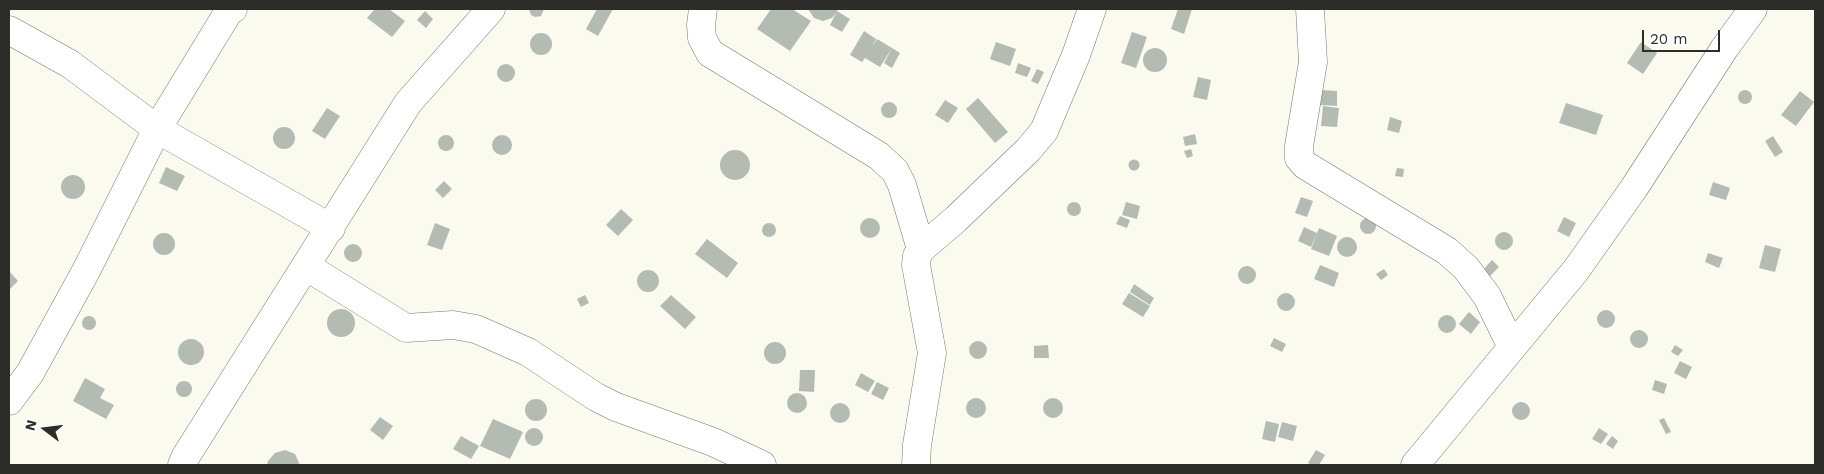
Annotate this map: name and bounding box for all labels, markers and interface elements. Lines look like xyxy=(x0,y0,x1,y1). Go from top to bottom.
scale bar xyxy=(1644,20,1722,52)
text: 20 m xyxy=(1650,30,1688,48)
north arrow xyxy=(20,404,70,454)
text: N xyxy=(21,418,40,432)

